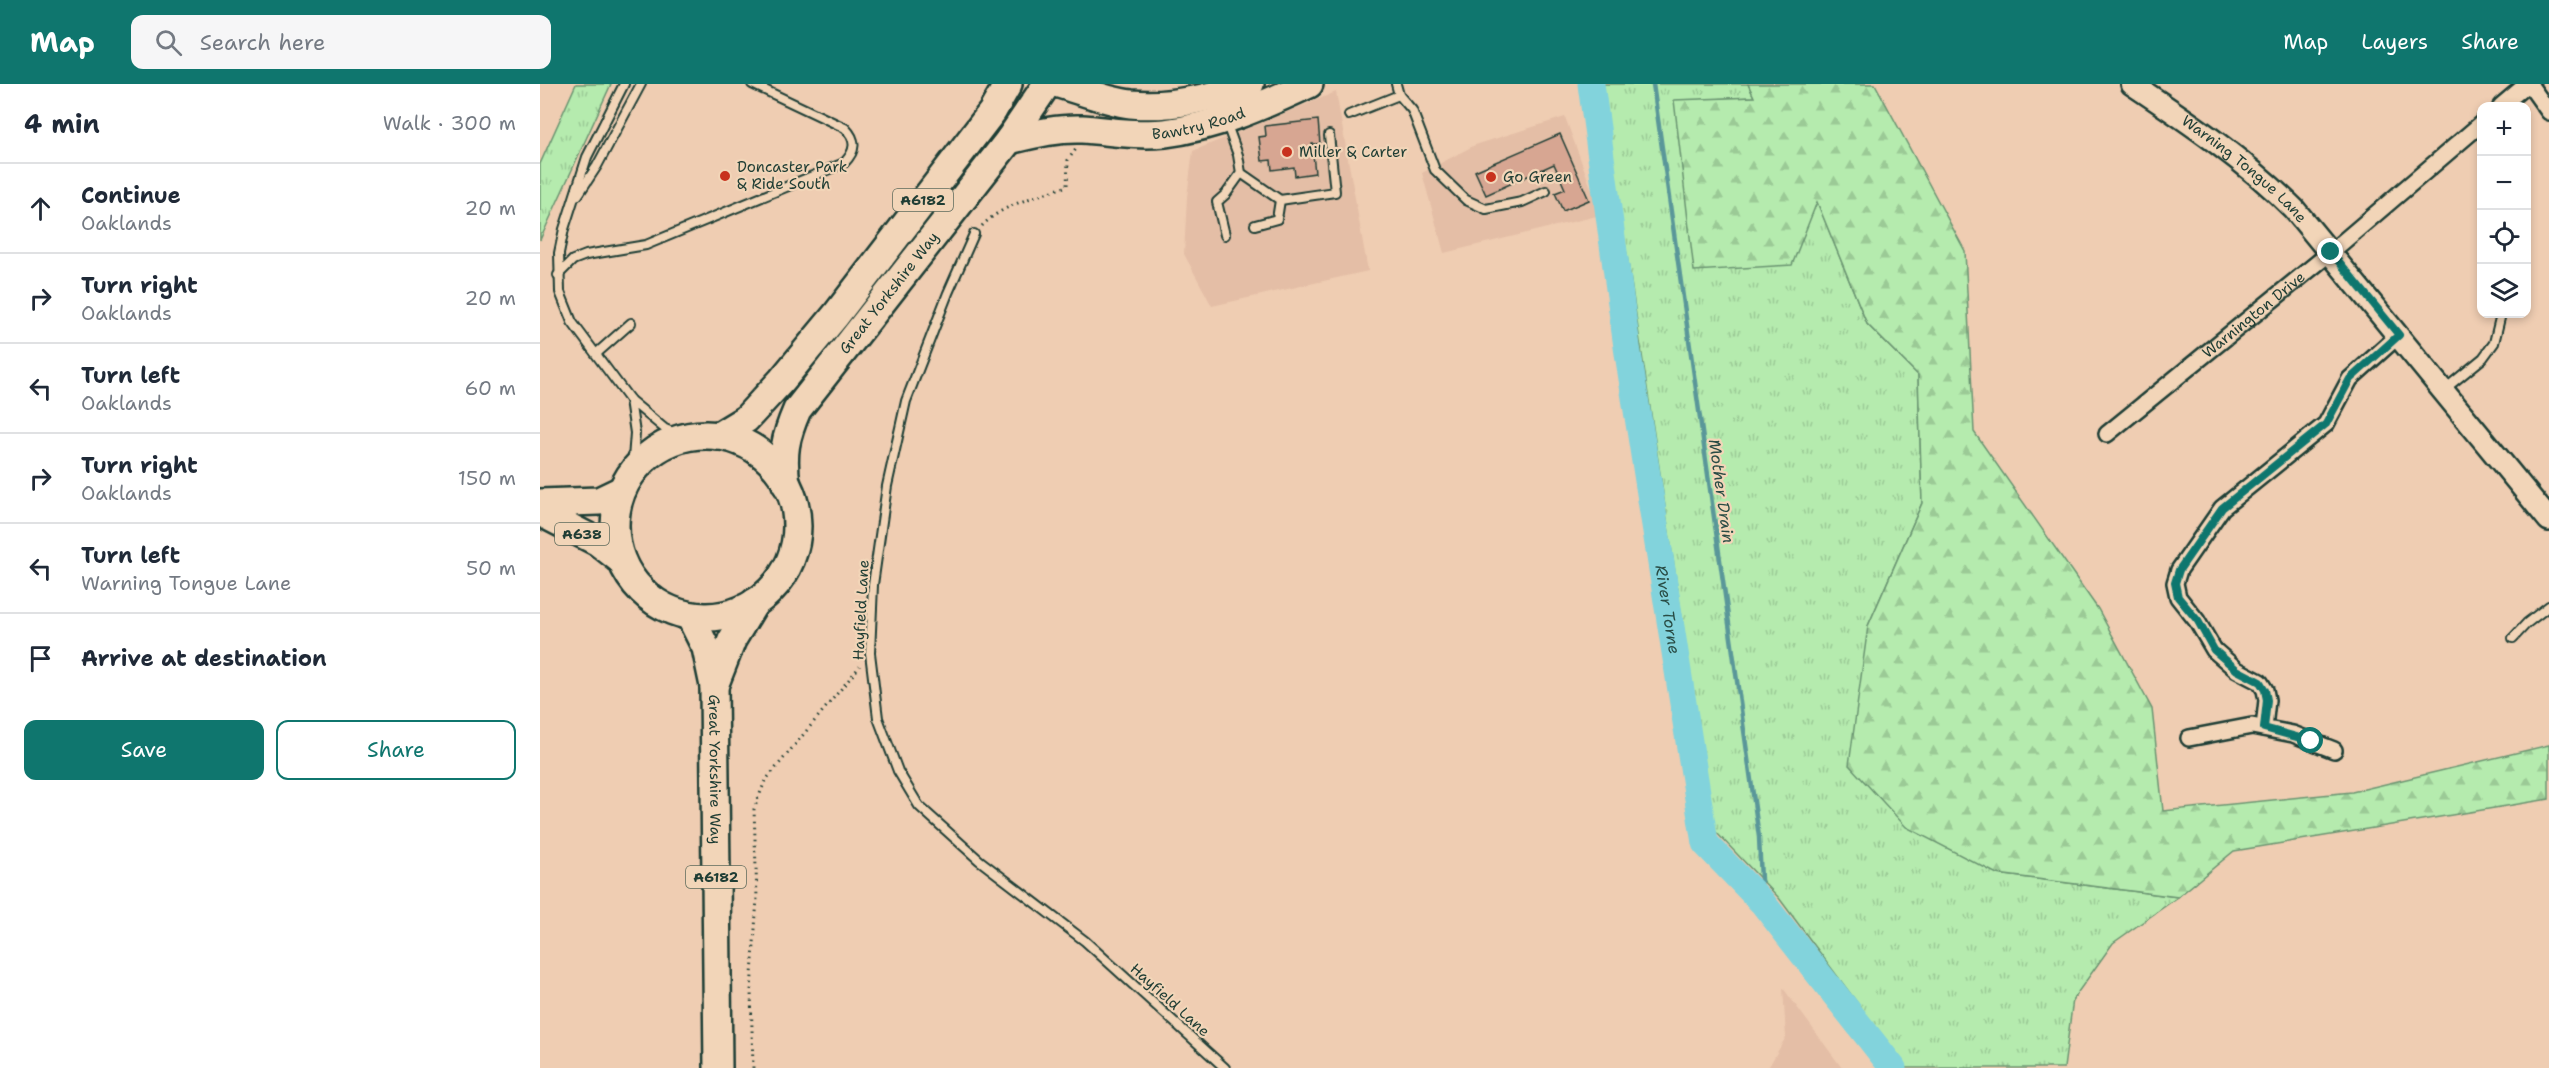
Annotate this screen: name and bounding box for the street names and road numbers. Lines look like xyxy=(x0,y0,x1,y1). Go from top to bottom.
street label: Bawtry Road xyxy=(1152,103,1248,144)
street label: Warning Tongue Lane xyxy=(2178,111,2311,227)
road number: A6182 xyxy=(893,189,953,211)
street label: Great Yorkshire Way xyxy=(835,228,943,358)
street label: Warnington Drive xyxy=(2198,267,2309,363)
road number: A638 xyxy=(555,523,609,545)
street label: Hayfield Lane xyxy=(848,559,874,661)
street label: Great Yorkshire Way xyxy=(704,694,726,845)
road number: A6182 xyxy=(686,866,746,888)
street label: Hayfield Lane xyxy=(1126,959,1214,1041)

